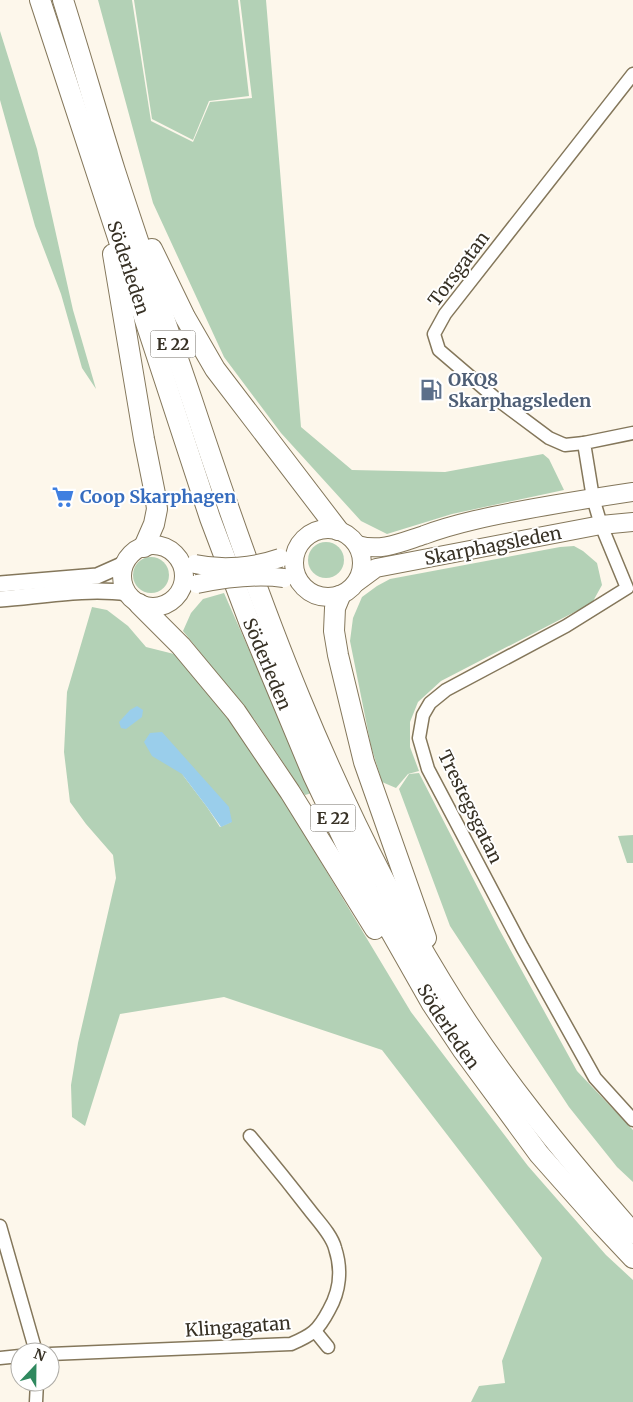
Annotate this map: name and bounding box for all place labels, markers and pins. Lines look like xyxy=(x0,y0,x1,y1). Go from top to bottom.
place label: OKQ8 Skarphagsleden xyxy=(448,368,591,412)
fuel station icon: OKQ8 Skarphagsleden xyxy=(418,377,444,403)
supermarket icon: Coop Skarphagen xyxy=(50,484,76,510)
place label: Coop Skarphagen xyxy=(80,485,236,508)

